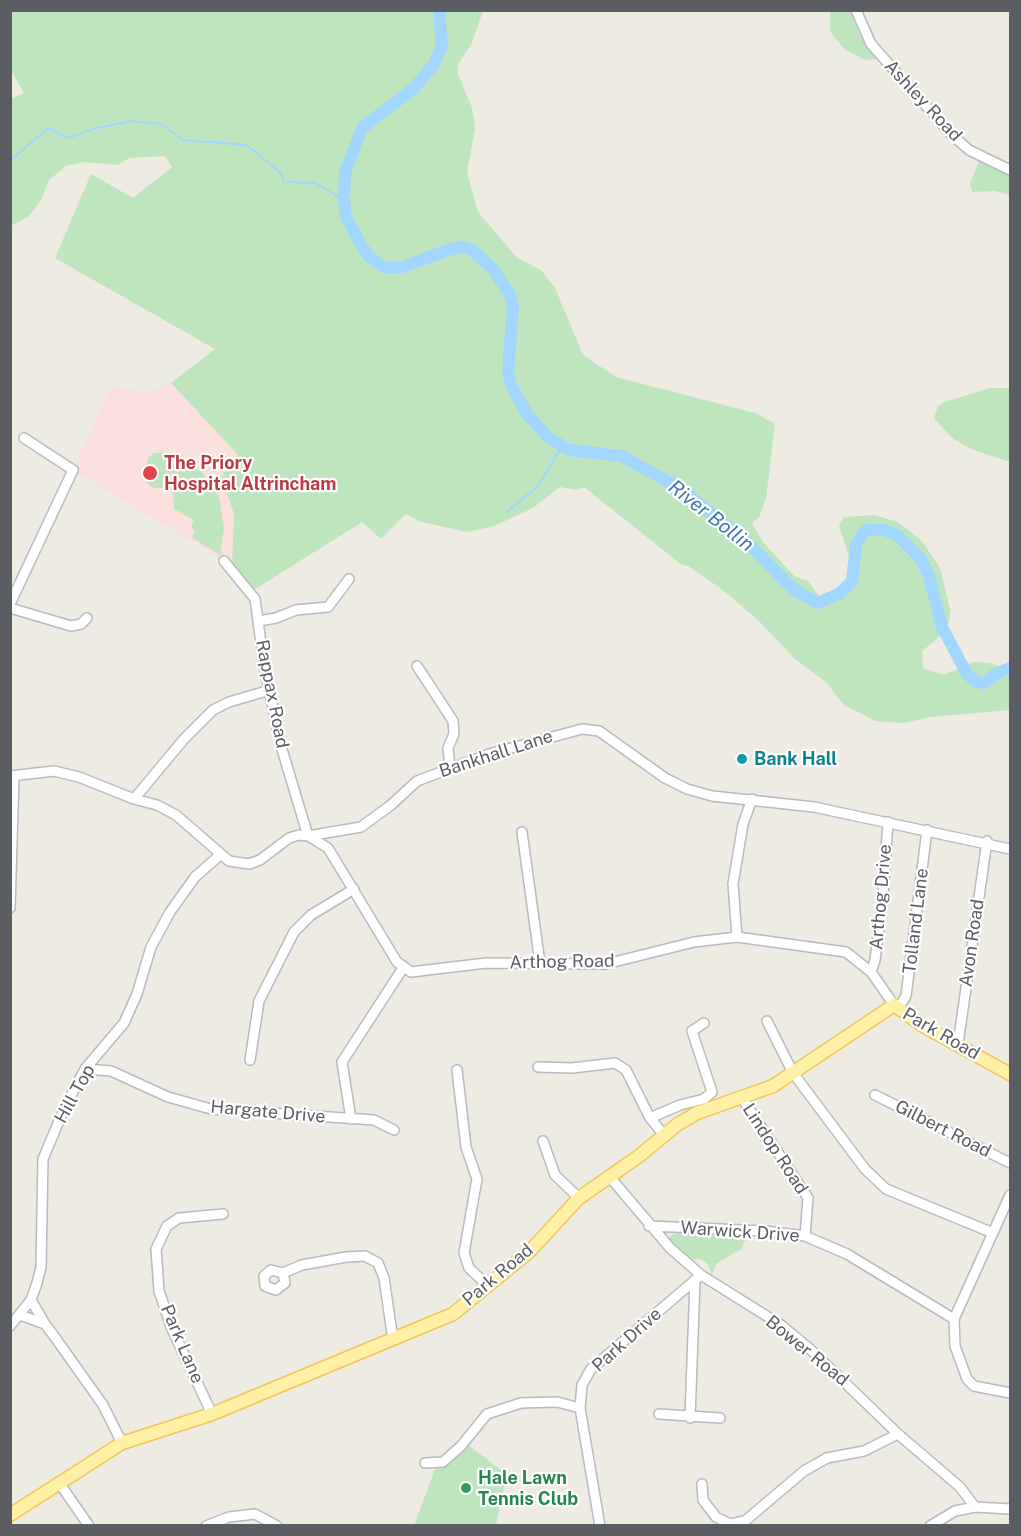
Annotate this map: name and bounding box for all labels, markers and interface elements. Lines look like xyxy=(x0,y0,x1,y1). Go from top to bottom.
street label: Ashley Road xyxy=(880,56,966,146)
place label: The Priory Hospital Altrincham xyxy=(164,452,336,494)
marker: The Priory Hospital Altrincham xyxy=(141,464,159,482)
water label: River Bollin xyxy=(663,475,759,557)
street label: Rappax Road xyxy=(251,638,293,750)
street label: Bankhall Lane xyxy=(436,725,556,783)
place label: Bank Hall xyxy=(754,748,837,770)
marker: Bank Hall xyxy=(735,752,749,766)
street label: Arthog Drive xyxy=(866,843,896,951)
street label: Tolland Lane xyxy=(899,867,933,975)
street label: Avon Road xyxy=(955,898,989,988)
street label: Arthog Road xyxy=(509,950,615,974)
street label: Park Road xyxy=(899,1003,983,1065)
street label: Hill Top xyxy=(50,1061,100,1127)
street label: Hargate Drive xyxy=(210,1096,326,1128)
street label: Gilbert Road xyxy=(891,1096,995,1162)
street label: Lindop Road xyxy=(738,1100,812,1198)
street label: Warwick Drive xyxy=(680,1217,800,1247)
street label: Park Road xyxy=(458,1239,538,1311)
street label: Park Lane xyxy=(156,1301,208,1387)
street label: Park Drive xyxy=(588,1303,666,1377)
street label: Bower Road xyxy=(761,1311,853,1391)
place label: Hale Lawn Tennis Club xyxy=(478,1467,578,1510)
marker: Hale Lawn Tennis Club xyxy=(459,1481,473,1495)

